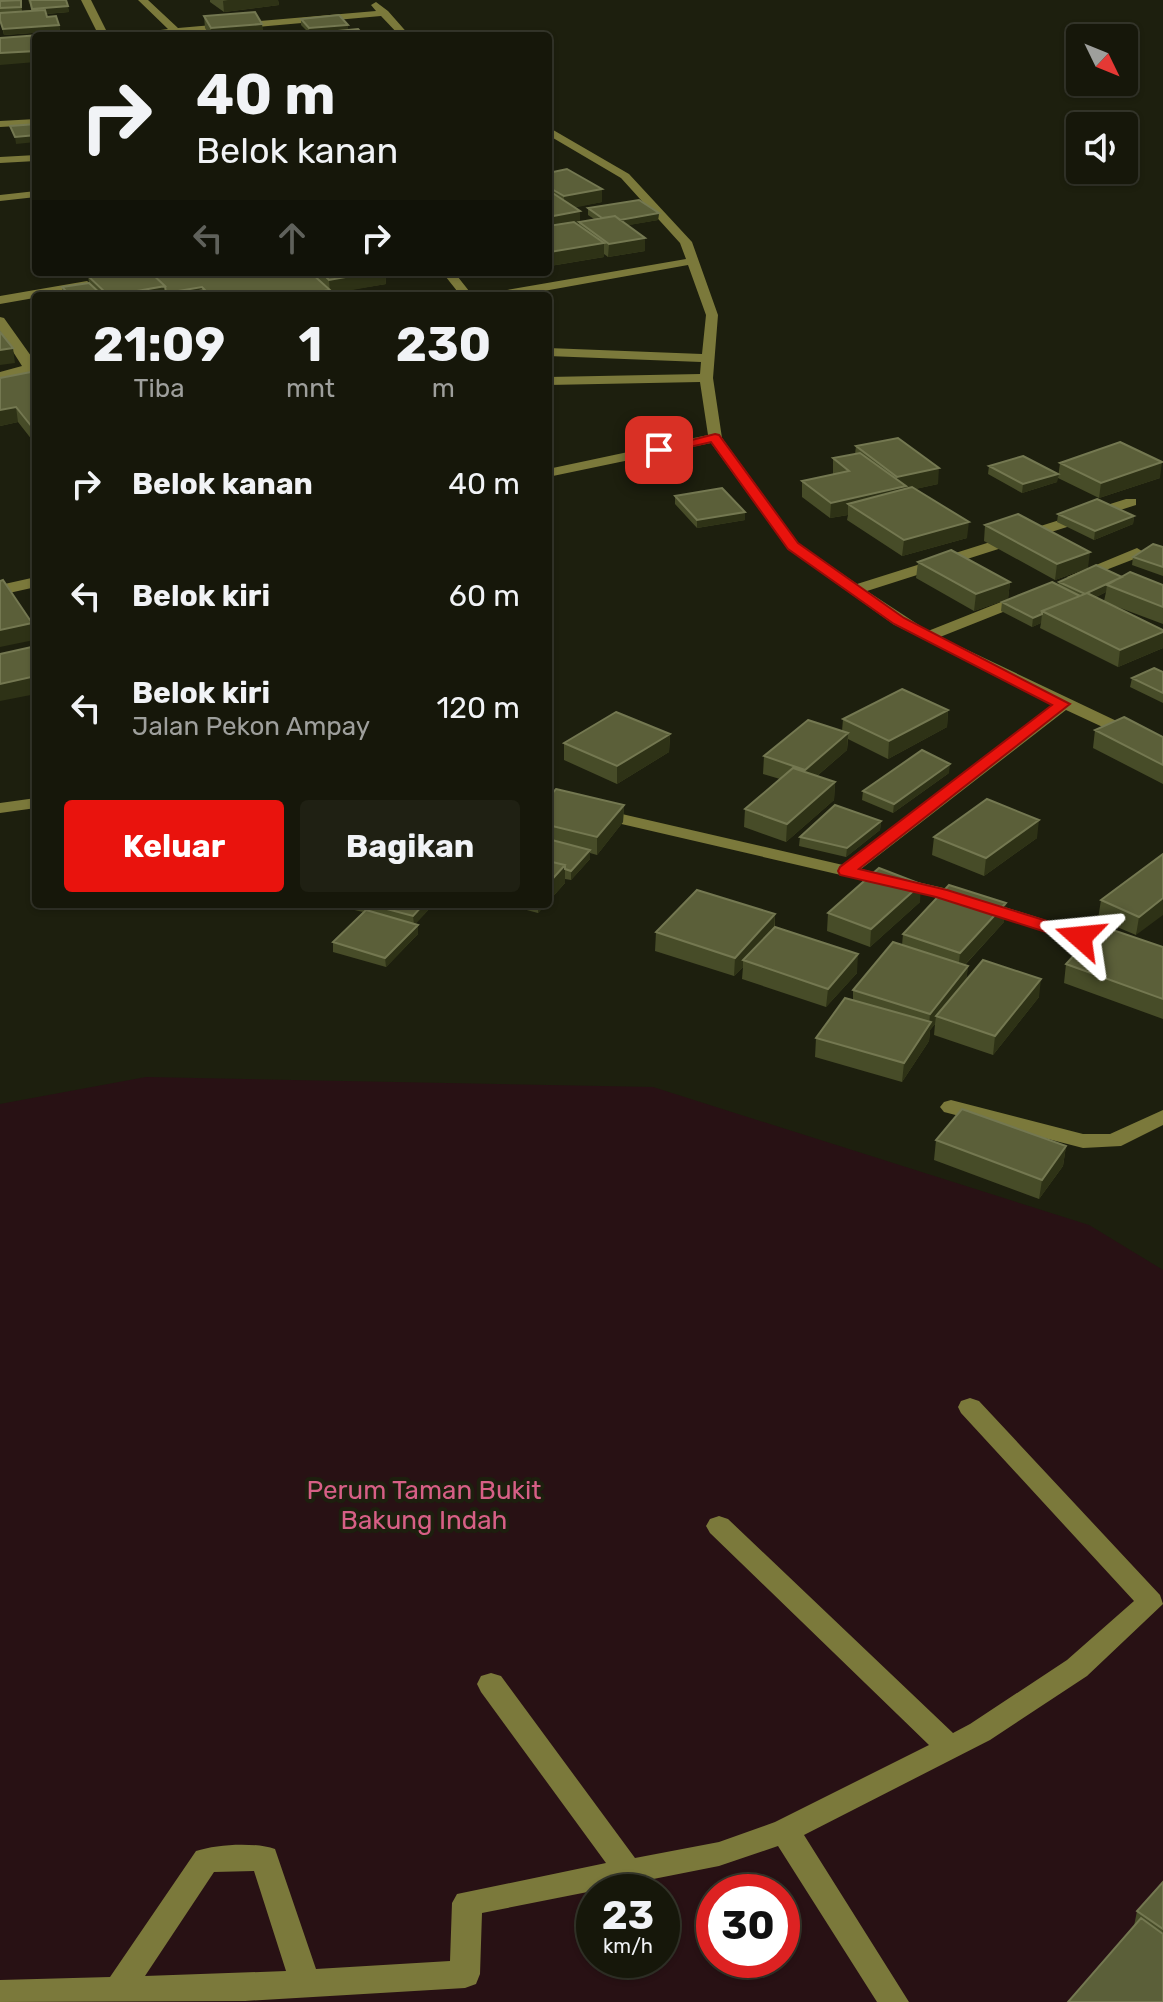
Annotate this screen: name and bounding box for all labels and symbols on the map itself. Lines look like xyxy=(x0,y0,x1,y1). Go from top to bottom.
north arrow xyxy=(1066,24,1138,96)
pin xyxy=(625,416,693,484)
position arrow xyxy=(1038,895,1122,979)
park label: Perum Taman Bukit Bakung Indah xyxy=(307,1475,541,1536)
speed limit sign: 30 xyxy=(696,1874,800,1978)

